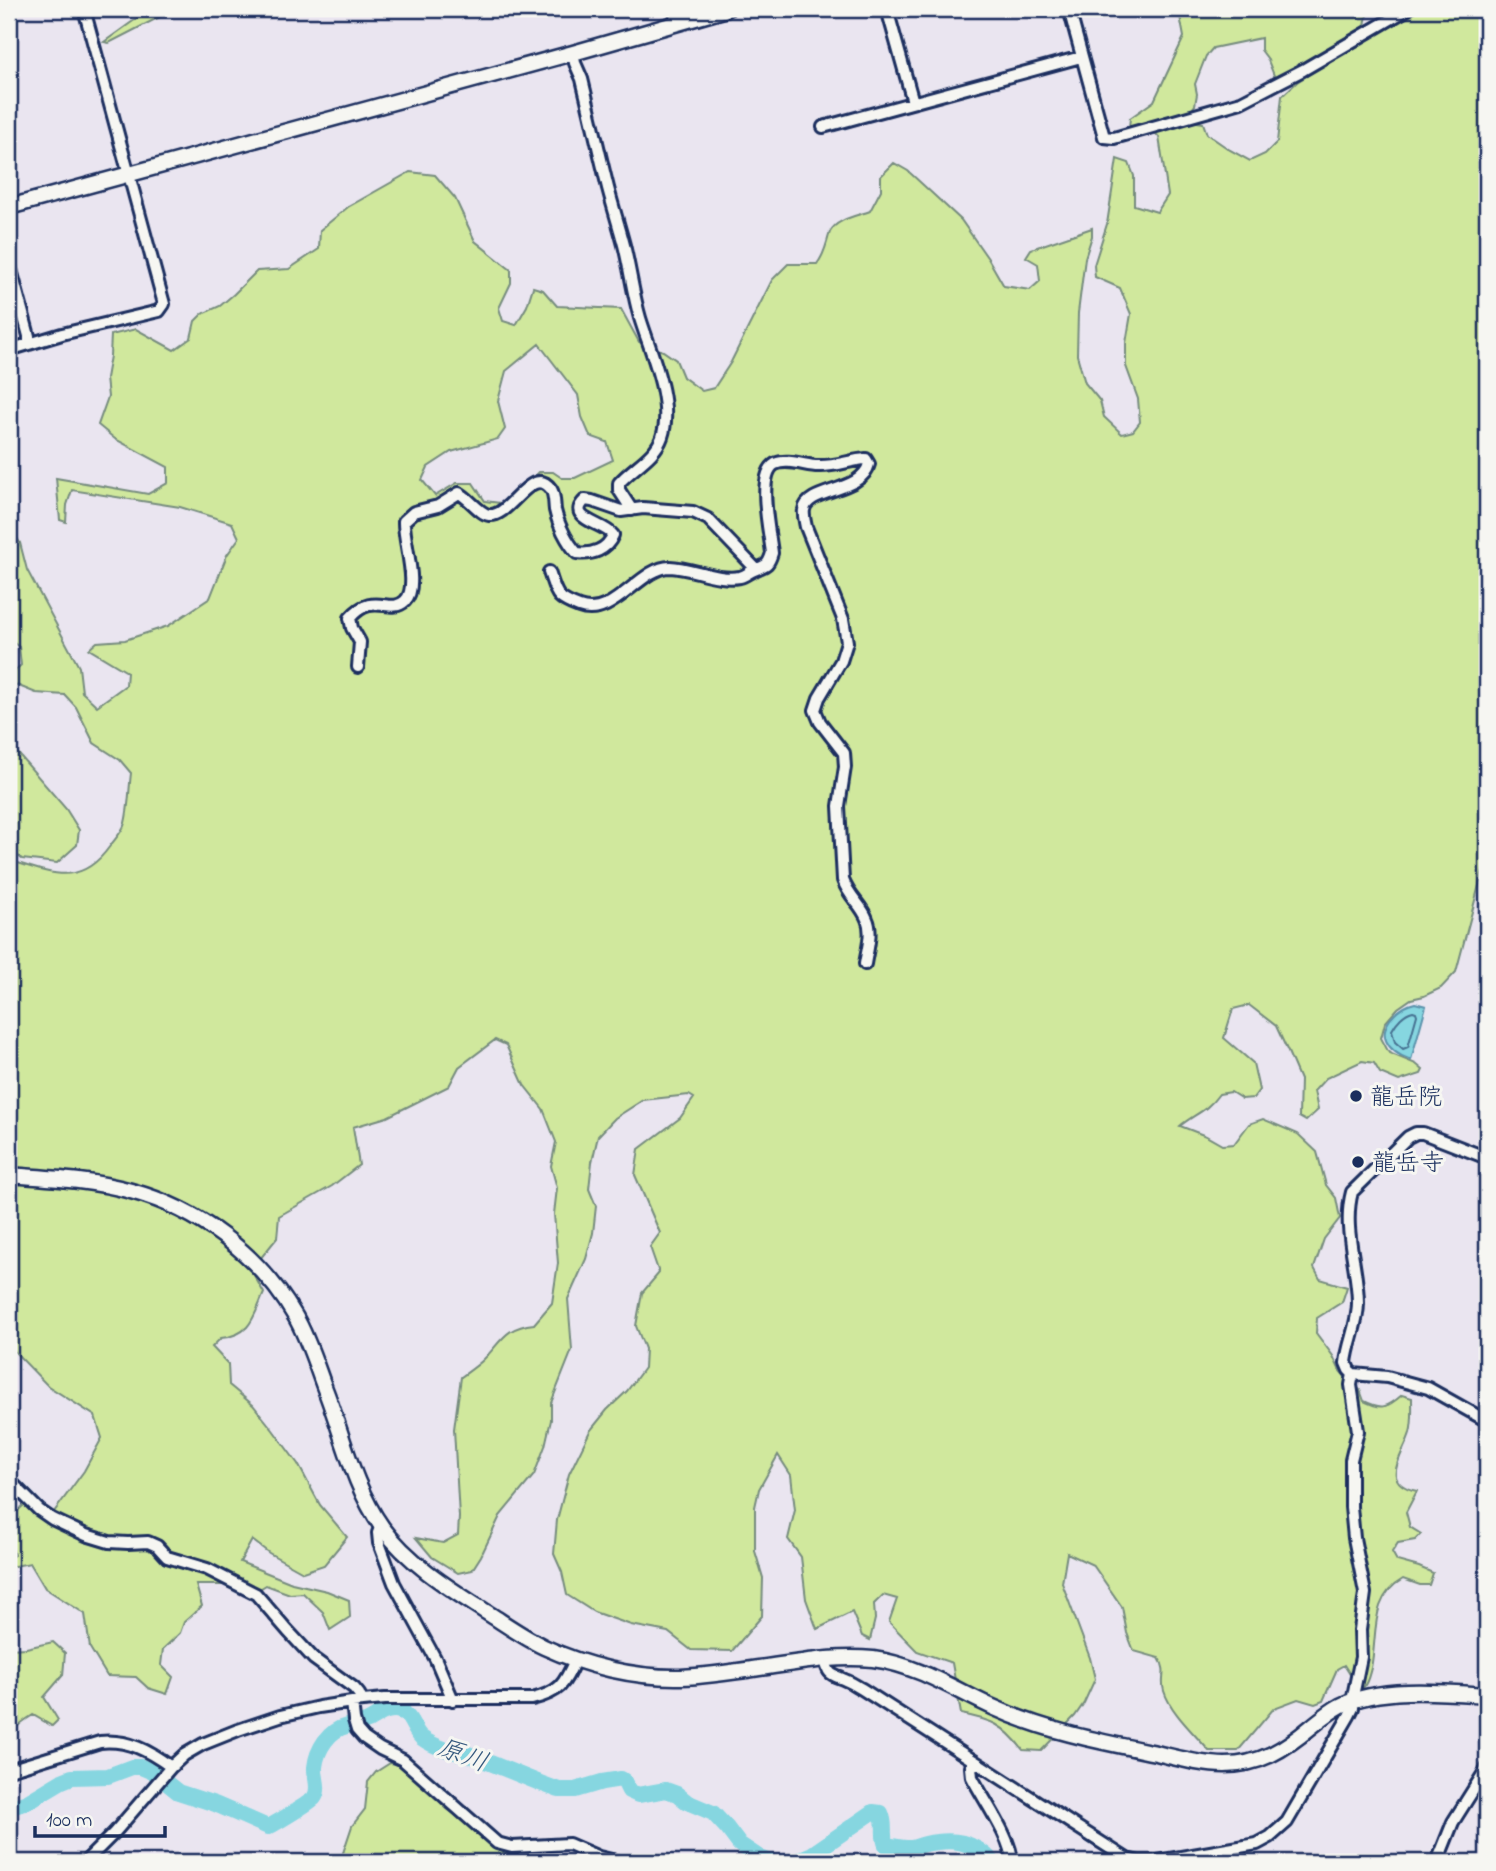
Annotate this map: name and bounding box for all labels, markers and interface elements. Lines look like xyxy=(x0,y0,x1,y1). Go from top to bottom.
place label: 龍岳院 xyxy=(1370,1081,1442,1116)
marker: 龍岳院 xyxy=(1348,1088,1364,1104)
place label: 龍岳寺 xyxy=(1372,1147,1444,1182)
marker: 龍岳寺 xyxy=(1350,1154,1366,1170)
water label: 原川 xyxy=(431,1730,493,1784)
scale bar xyxy=(35,1794,164,1838)
text: 100 m xyxy=(46,1806,92,1836)

